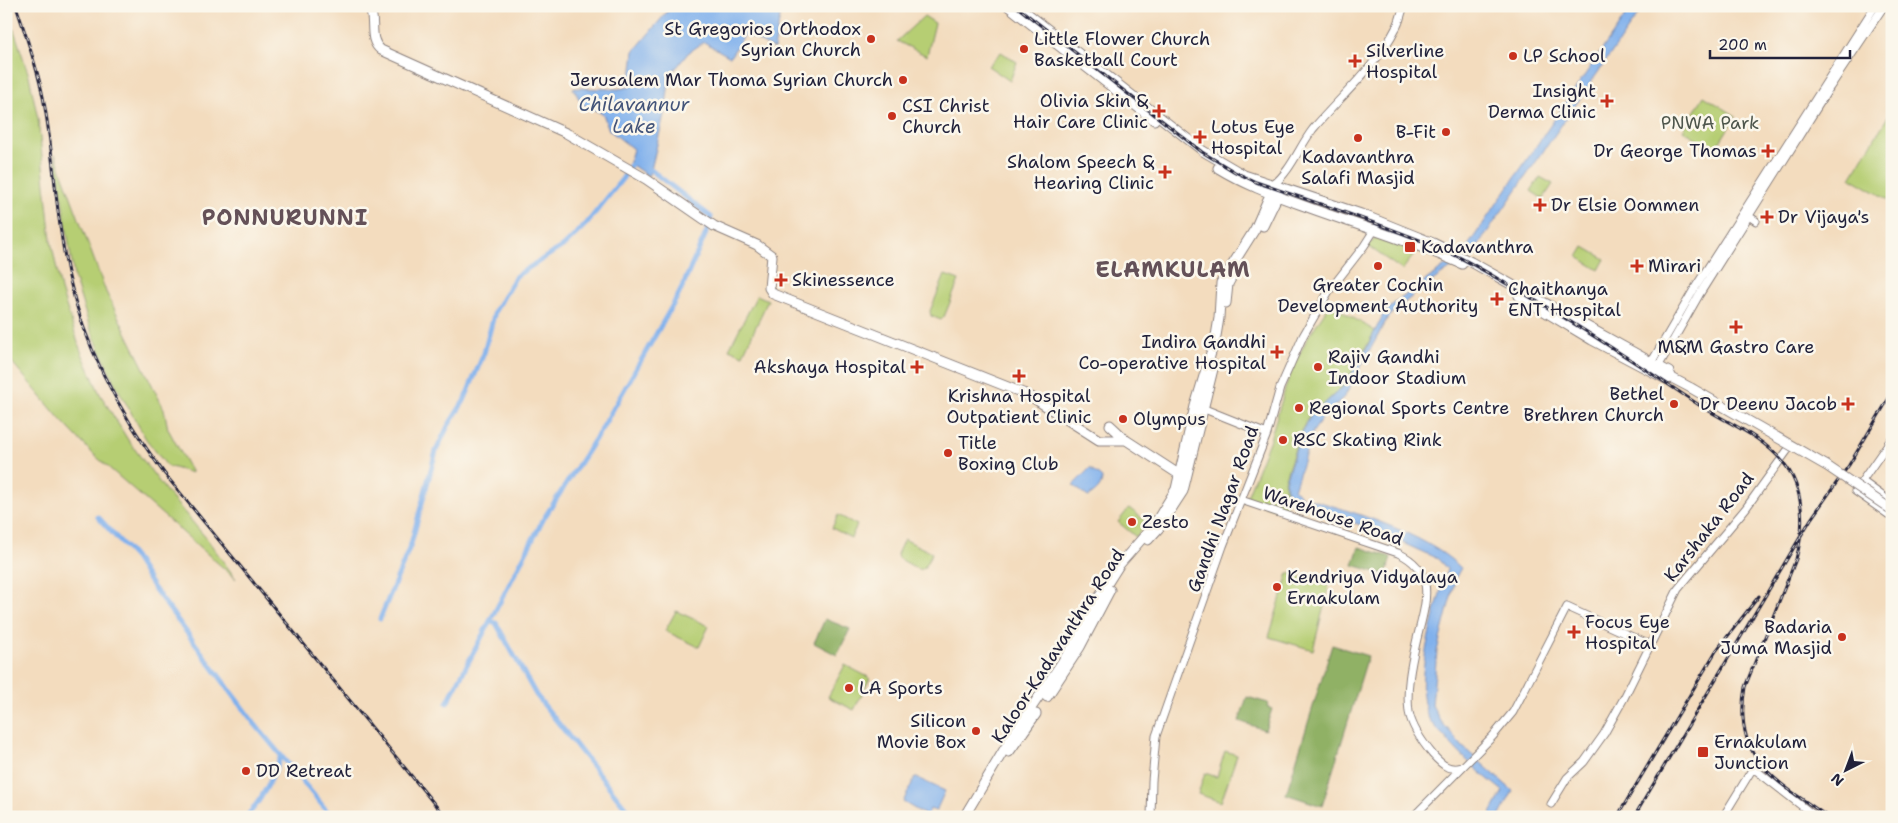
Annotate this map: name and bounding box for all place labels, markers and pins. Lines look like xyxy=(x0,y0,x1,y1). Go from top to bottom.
place label: St Gregorios Orthodox Syrian Church xyxy=(664,17,861,62)
place label: Little Flower Church Basketball Court xyxy=(1034,27,1210,72)
marker: St Gregorios Orthodox Syrian Church xyxy=(865,33,877,45)
place label: Silverline Hospital xyxy=(1366,39,1445,84)
marker: Little Flower Church Basketball Court xyxy=(1018,43,1030,55)
place label: LP School xyxy=(1523,44,1606,68)
marker: LP School xyxy=(1507,50,1519,62)
marker: Silverline Hospital xyxy=(1348,54,1362,68)
place label: Jerusalem Mar Thoma Syrian Church xyxy=(570,68,893,92)
marker: Jerusalem Mar Thoma Syrian Church xyxy=(897,74,909,86)
place label: Insight Derma Clinic xyxy=(1488,79,1596,124)
place label: Olivia Skin & Hair Care Clinic xyxy=(1013,89,1149,134)
place label: CSI Christ Church xyxy=(902,94,990,139)
marker: Insight Derma Clinic xyxy=(1600,94,1614,108)
marker: Olivia Skin & Hair Care Clinic xyxy=(1152,104,1166,118)
marker: CSI Christ Church xyxy=(886,110,898,122)
place label: Lotus Eye Hospital xyxy=(1211,115,1295,160)
place label: B-Fit xyxy=(1396,120,1436,144)
marker: B-Fit xyxy=(1440,126,1452,138)
marker: Lotus Eye Hospital xyxy=(1193,130,1207,144)
marker: Kadavanthra Salafi Masjid xyxy=(1352,132,1364,144)
place label: Dr George Thomas xyxy=(1594,139,1757,163)
marker: Dr George Thomas xyxy=(1761,144,1775,158)
place label: Kadavanthra Salafi Masjid xyxy=(1301,145,1415,190)
place label: Shalom Speech & Hearing Clinic xyxy=(1007,150,1155,195)
marker: Shalom Speech & Hearing Clinic xyxy=(1158,165,1172,179)
place label: Dr Elsie Oommen xyxy=(1551,193,1699,217)
marker: Dr Elsie Oommen xyxy=(1533,198,1547,212)
place label: Dr Vijaya's xyxy=(1778,205,1869,229)
marker: Dr Vijaya's xyxy=(1760,210,1774,224)
place label: Kadavanthra xyxy=(1421,235,1533,259)
marker: Kadavanthra xyxy=(1403,240,1417,254)
place label: Mirari xyxy=(1648,254,1701,278)
marker: Mirari xyxy=(1630,259,1644,273)
marker: Greater Cochin Development Authority xyxy=(1372,260,1384,272)
place label: Skinessence xyxy=(792,268,895,292)
marker: Skinessence xyxy=(774,273,788,287)
place label: Greater Cochin Development Authority xyxy=(1278,273,1478,318)
place label: Chaithanya ENT Hospital xyxy=(1508,277,1621,322)
marker: Chaithanya ENT Hospital xyxy=(1490,292,1504,306)
marker: M&M Gastro Care xyxy=(1729,320,1743,334)
place label: Indira Gandhi Co-operative Hospital xyxy=(1078,330,1267,375)
place label: M&M Gastro Care xyxy=(1658,335,1814,359)
marker: Indira Gandhi Co-operative Hospital xyxy=(1270,345,1284,359)
place label: Rajiv Gandhi Indoor Stadium xyxy=(1328,345,1466,390)
place label: Akshaya Hospital xyxy=(754,355,907,379)
marker: Akshaya Hospital xyxy=(910,360,924,374)
marker: Rajiv Gandhi Indoor Stadium xyxy=(1312,361,1324,373)
marker: Krishna Hospital Outpatient Clinic xyxy=(1012,369,1026,383)
place label: Bethel Brethren Church xyxy=(1523,382,1665,427)
place label: Krishna Hospital Outpatient Clinic xyxy=(946,384,1092,429)
place label: Dr Deenu Jacob xyxy=(1700,392,1837,416)
place label: Regional Sports Centre xyxy=(1309,396,1509,420)
marker: Dr Deenu Jacob xyxy=(1841,397,1855,411)
marker: Bethel Brethren Church xyxy=(1668,398,1680,410)
marker: Regional Sports Centre xyxy=(1293,402,1305,414)
place label: Olympus xyxy=(1133,407,1206,431)
marker: Olympus xyxy=(1117,413,1129,425)
place label: RSC Skating Rink xyxy=(1293,428,1442,452)
place label: Title Boxing Club xyxy=(958,431,1059,476)
marker: RSC Skating Rink xyxy=(1277,434,1289,446)
marker: Title Boxing Club xyxy=(942,447,954,459)
place label: Zesto xyxy=(1142,510,1189,534)
marker: Zesto xyxy=(1126,516,1138,528)
place label: Kendriya Vidyalaya Ernakulam xyxy=(1287,565,1458,610)
marker: Kendriya Vidyalaya Ernakulam xyxy=(1271,581,1283,593)
place label: Focus Eye Hospital xyxy=(1585,610,1670,655)
place label: Badaria Juma Masjid xyxy=(1720,615,1832,660)
marker: Focus Eye Hospital xyxy=(1567,625,1581,639)
marker: Badaria Juma Masjid xyxy=(1836,631,1848,643)
place label: LA Sports xyxy=(859,676,943,700)
marker: LA Sports xyxy=(843,682,855,694)
place label: Silicon Movie Box xyxy=(877,709,966,754)
marker: Silicon Movie Box xyxy=(970,725,982,737)
place label: Ernakulam Junction xyxy=(1714,730,1807,775)
marker: Ernakulam Junction xyxy=(1696,745,1710,759)
place label: DD Retreat xyxy=(256,759,352,783)
marker: DD Retreat xyxy=(240,765,252,777)

